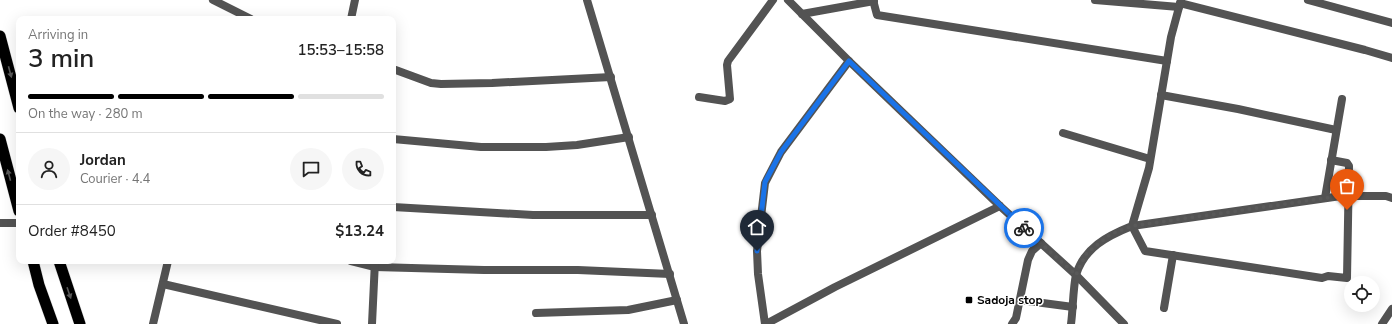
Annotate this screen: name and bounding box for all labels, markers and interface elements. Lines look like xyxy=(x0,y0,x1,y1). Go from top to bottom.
text: Arriving in xyxy=(28,26,88,44)
text: 15:53–15:58 xyxy=(297,40,384,60)
text: 3 min xyxy=(28,41,94,76)
one-way arrow xyxy=(7,65,13,78)
text: On the way · 280 m xyxy=(28,105,143,123)
button: person xyxy=(28,148,70,190)
button: chat xyxy=(290,148,332,190)
button: phone xyxy=(342,148,384,190)
text: Jordan xyxy=(80,150,126,170)
one-way arrow xyxy=(6,169,12,181)
pin xyxy=(1330,169,1364,210)
text: Courier · 4.4 xyxy=(80,170,150,188)
icon: bag xyxy=(1336,175,1358,197)
courier xyxy=(1004,208,1044,248)
pin xyxy=(740,210,774,251)
icon: home xyxy=(746,216,768,238)
icon: bike xyxy=(1013,217,1035,239)
text: Order #8450 xyxy=(28,221,116,241)
text: $13.24 xyxy=(335,221,384,241)
map controls xyxy=(1344,276,1380,312)
button: locate xyxy=(1344,276,1380,312)
one-way arrow xyxy=(67,287,73,299)
place label: Sadoja stop xyxy=(977,292,1043,308)
marker: Sadoja stop xyxy=(964,295,974,305)

